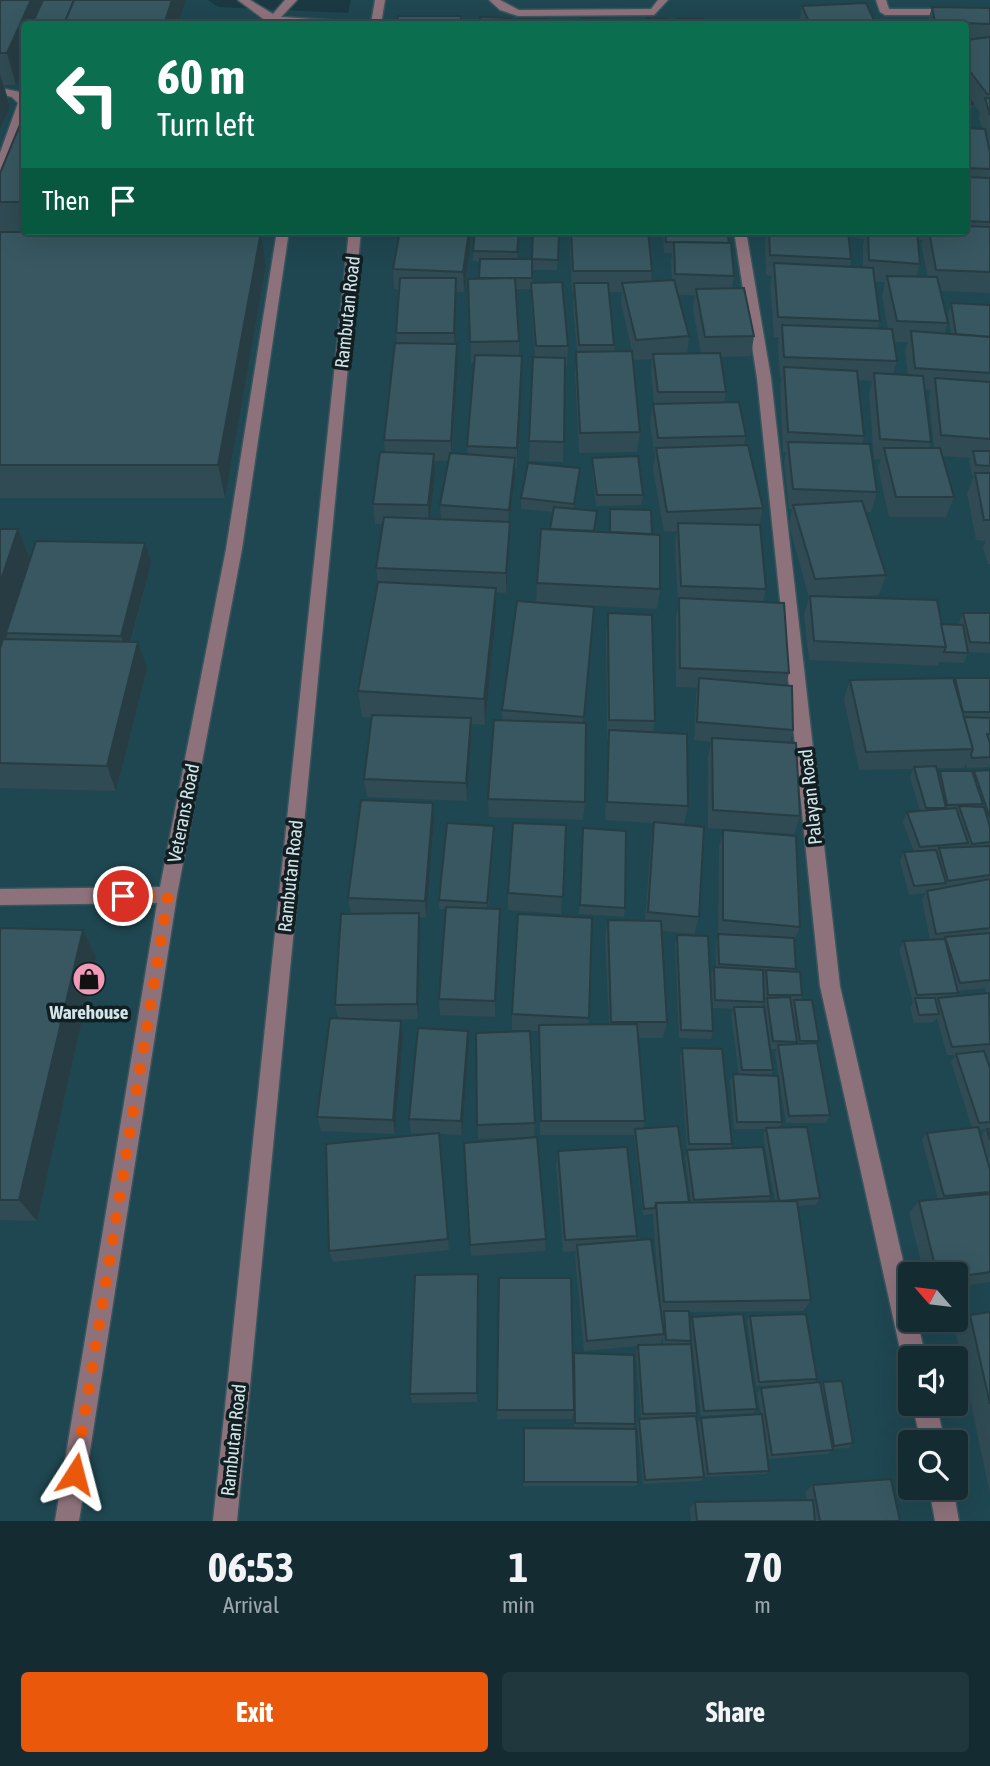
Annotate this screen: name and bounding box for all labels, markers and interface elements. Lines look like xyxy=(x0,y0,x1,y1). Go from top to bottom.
text: 60 m xyxy=(157,48,245,104)
icon: left xyxy=(42,49,133,140)
text: Turn left xyxy=(157,106,255,143)
icon: arrive xyxy=(104,182,142,220)
text: Then xyxy=(42,186,90,216)
street label: Rambutan Road xyxy=(330,255,364,369)
street label: Palayan Road xyxy=(794,748,826,846)
street label: Veterans Road xyxy=(163,762,203,864)
street label: Rambutan Road xyxy=(273,819,307,933)
pin xyxy=(93,866,153,926)
icon: arrive xyxy=(104,877,142,915)
shop icon: Warehouse xyxy=(70,960,108,998)
place label: Warehouse xyxy=(49,1001,129,1023)
north arrow xyxy=(898,1262,968,1332)
map controls xyxy=(898,1262,968,1500)
button: sound xyxy=(898,1346,968,1416)
street label: Rambutan Road xyxy=(216,1383,250,1497)
button: search xyxy=(898,1430,968,1500)
position arrow xyxy=(38,1437,112,1511)
text: 06:53 xyxy=(208,1543,294,1591)
text: 1 xyxy=(509,1543,528,1591)
text: 70 xyxy=(743,1543,782,1591)
text: Arrival xyxy=(223,1592,279,1618)
text: min xyxy=(502,1592,535,1618)
text: m xyxy=(754,1592,771,1618)
button: Exit xyxy=(21,1672,488,1752)
button: Share xyxy=(502,1672,969,1752)

